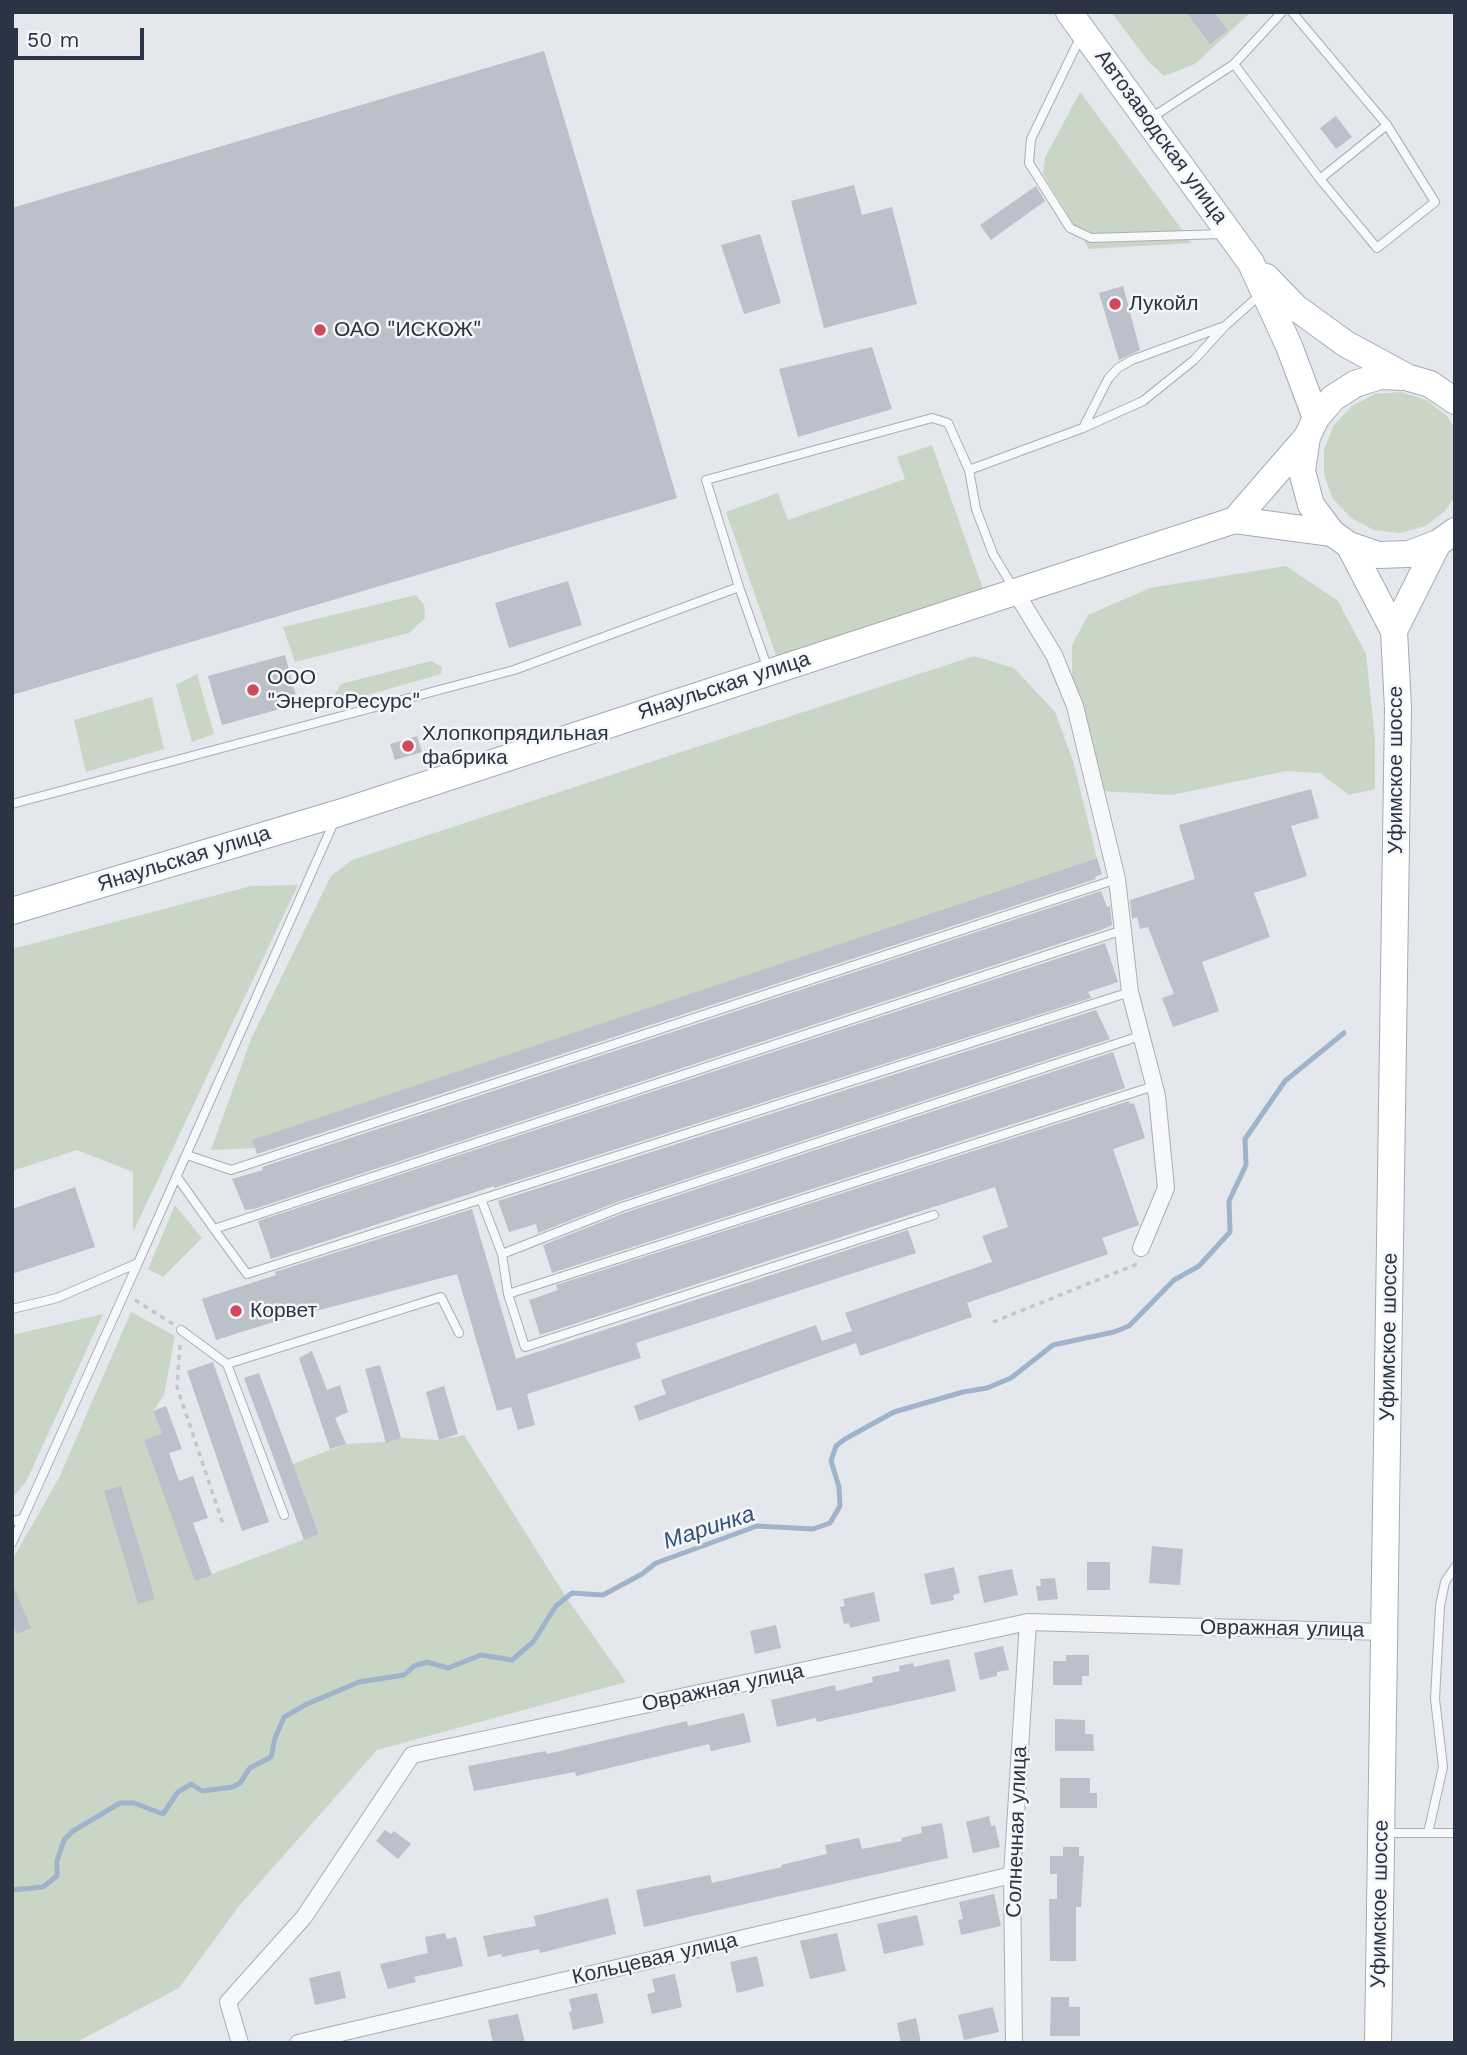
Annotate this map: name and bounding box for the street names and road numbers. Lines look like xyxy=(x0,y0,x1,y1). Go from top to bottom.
street label: Автозаводская улица xyxy=(1089,45,1233,229)
street label: Янаульская улица xyxy=(635,646,813,726)
street label: Уфимское шоссе xyxy=(1383,686,1409,854)
street label: Янаульская улица xyxy=(94,821,274,897)
street label: Уфимское шоссе xyxy=(1375,1253,1403,1421)
street label: Овражная улица xyxy=(1200,1615,1364,1643)
street label: Овражная улица xyxy=(640,1659,806,1717)
street label: Солнечная улица xyxy=(1001,1746,1033,1918)
street label: Уфимское шоссе xyxy=(1366,1820,1394,1988)
street label: Кольцевая улица xyxy=(570,1928,740,1990)

